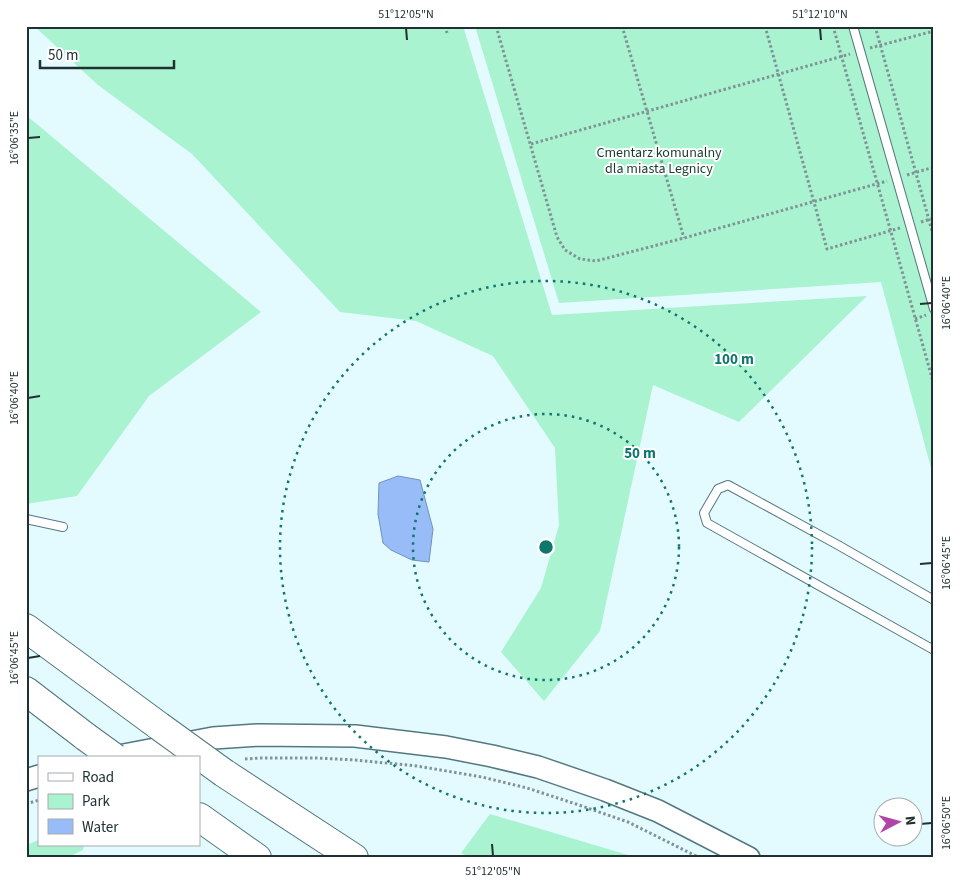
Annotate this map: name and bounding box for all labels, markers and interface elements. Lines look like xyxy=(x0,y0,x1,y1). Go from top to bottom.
text: 51°12'05"N xyxy=(378,6,434,23)
text: 51°12'10"N xyxy=(792,6,848,23)
scale bar xyxy=(40,38,174,70)
text: 50 m xyxy=(48,45,78,66)
text: 16°06'35"E xyxy=(6,111,23,165)
park label: Cmentarz komunalny dla miasta Legnicy xyxy=(596,143,722,179)
text: 16°06'40"E xyxy=(938,276,955,330)
text: 100 m xyxy=(714,349,754,370)
text: 16°06'40"E xyxy=(6,371,23,425)
text: 50 m xyxy=(624,443,656,464)
text: 16°06'45"E xyxy=(938,536,955,590)
centre of rings xyxy=(537,538,555,556)
text: 16°06'45"E xyxy=(6,631,23,685)
legend xyxy=(38,756,200,846)
text: Road xyxy=(82,767,114,788)
text: Park xyxy=(82,791,111,812)
north arrow xyxy=(872,796,922,846)
text: 16°06'50"E xyxy=(938,796,955,850)
text: N xyxy=(900,815,920,826)
text: Water xyxy=(82,817,119,838)
text: 51°12'05"N xyxy=(465,863,521,880)

